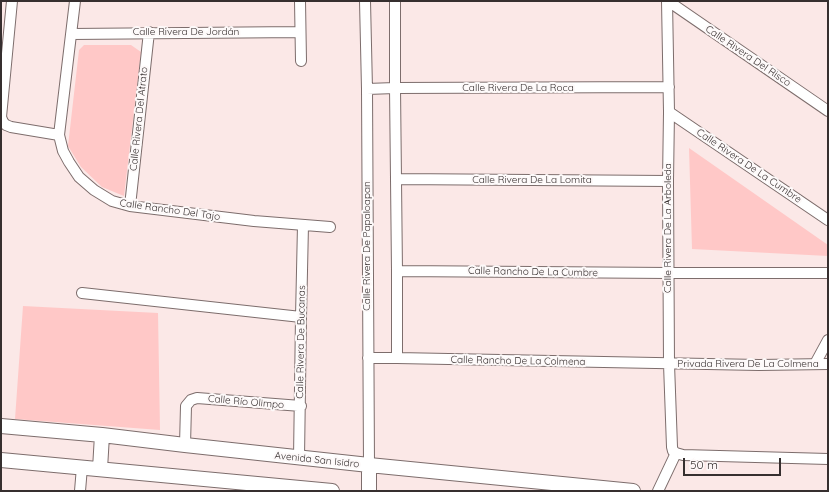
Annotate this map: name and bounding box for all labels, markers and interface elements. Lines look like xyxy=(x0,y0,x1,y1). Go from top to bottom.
street label: Calle Rivera Del Risco xyxy=(703,23,793,89)
street label: Calle Rivera De Jordán xyxy=(133,26,239,38)
street label: Calle Rivera Del Atrato xyxy=(128,66,150,172)
street label: Calle Rivera De La Roca xyxy=(462,82,574,94)
street label: Calle Rivera De La Cumbre xyxy=(694,126,804,206)
street label: Calle Rivera De La Arboleda xyxy=(662,163,674,293)
street label: Calle Rivera De La Lomita xyxy=(472,174,592,186)
street label: Calle Rivera De Papaloapan xyxy=(361,181,373,311)
street label: Calle Rancho Del Tajo xyxy=(119,197,221,223)
street label: Calle Rancho De La Cumbre xyxy=(468,265,598,279)
street label: Calle Rivera De Bucanas xyxy=(294,285,308,399)
street label: Calle Rancho De La Colmena xyxy=(450,354,586,368)
street label: Privada Rivera De La Colmena xyxy=(677,358,819,370)
street label: Calle Río Olimpo xyxy=(207,393,285,411)
street label: Avenida San Isidro xyxy=(274,450,360,470)
scale bar xyxy=(685,450,783,476)
text: 50 m xyxy=(690,457,718,472)

